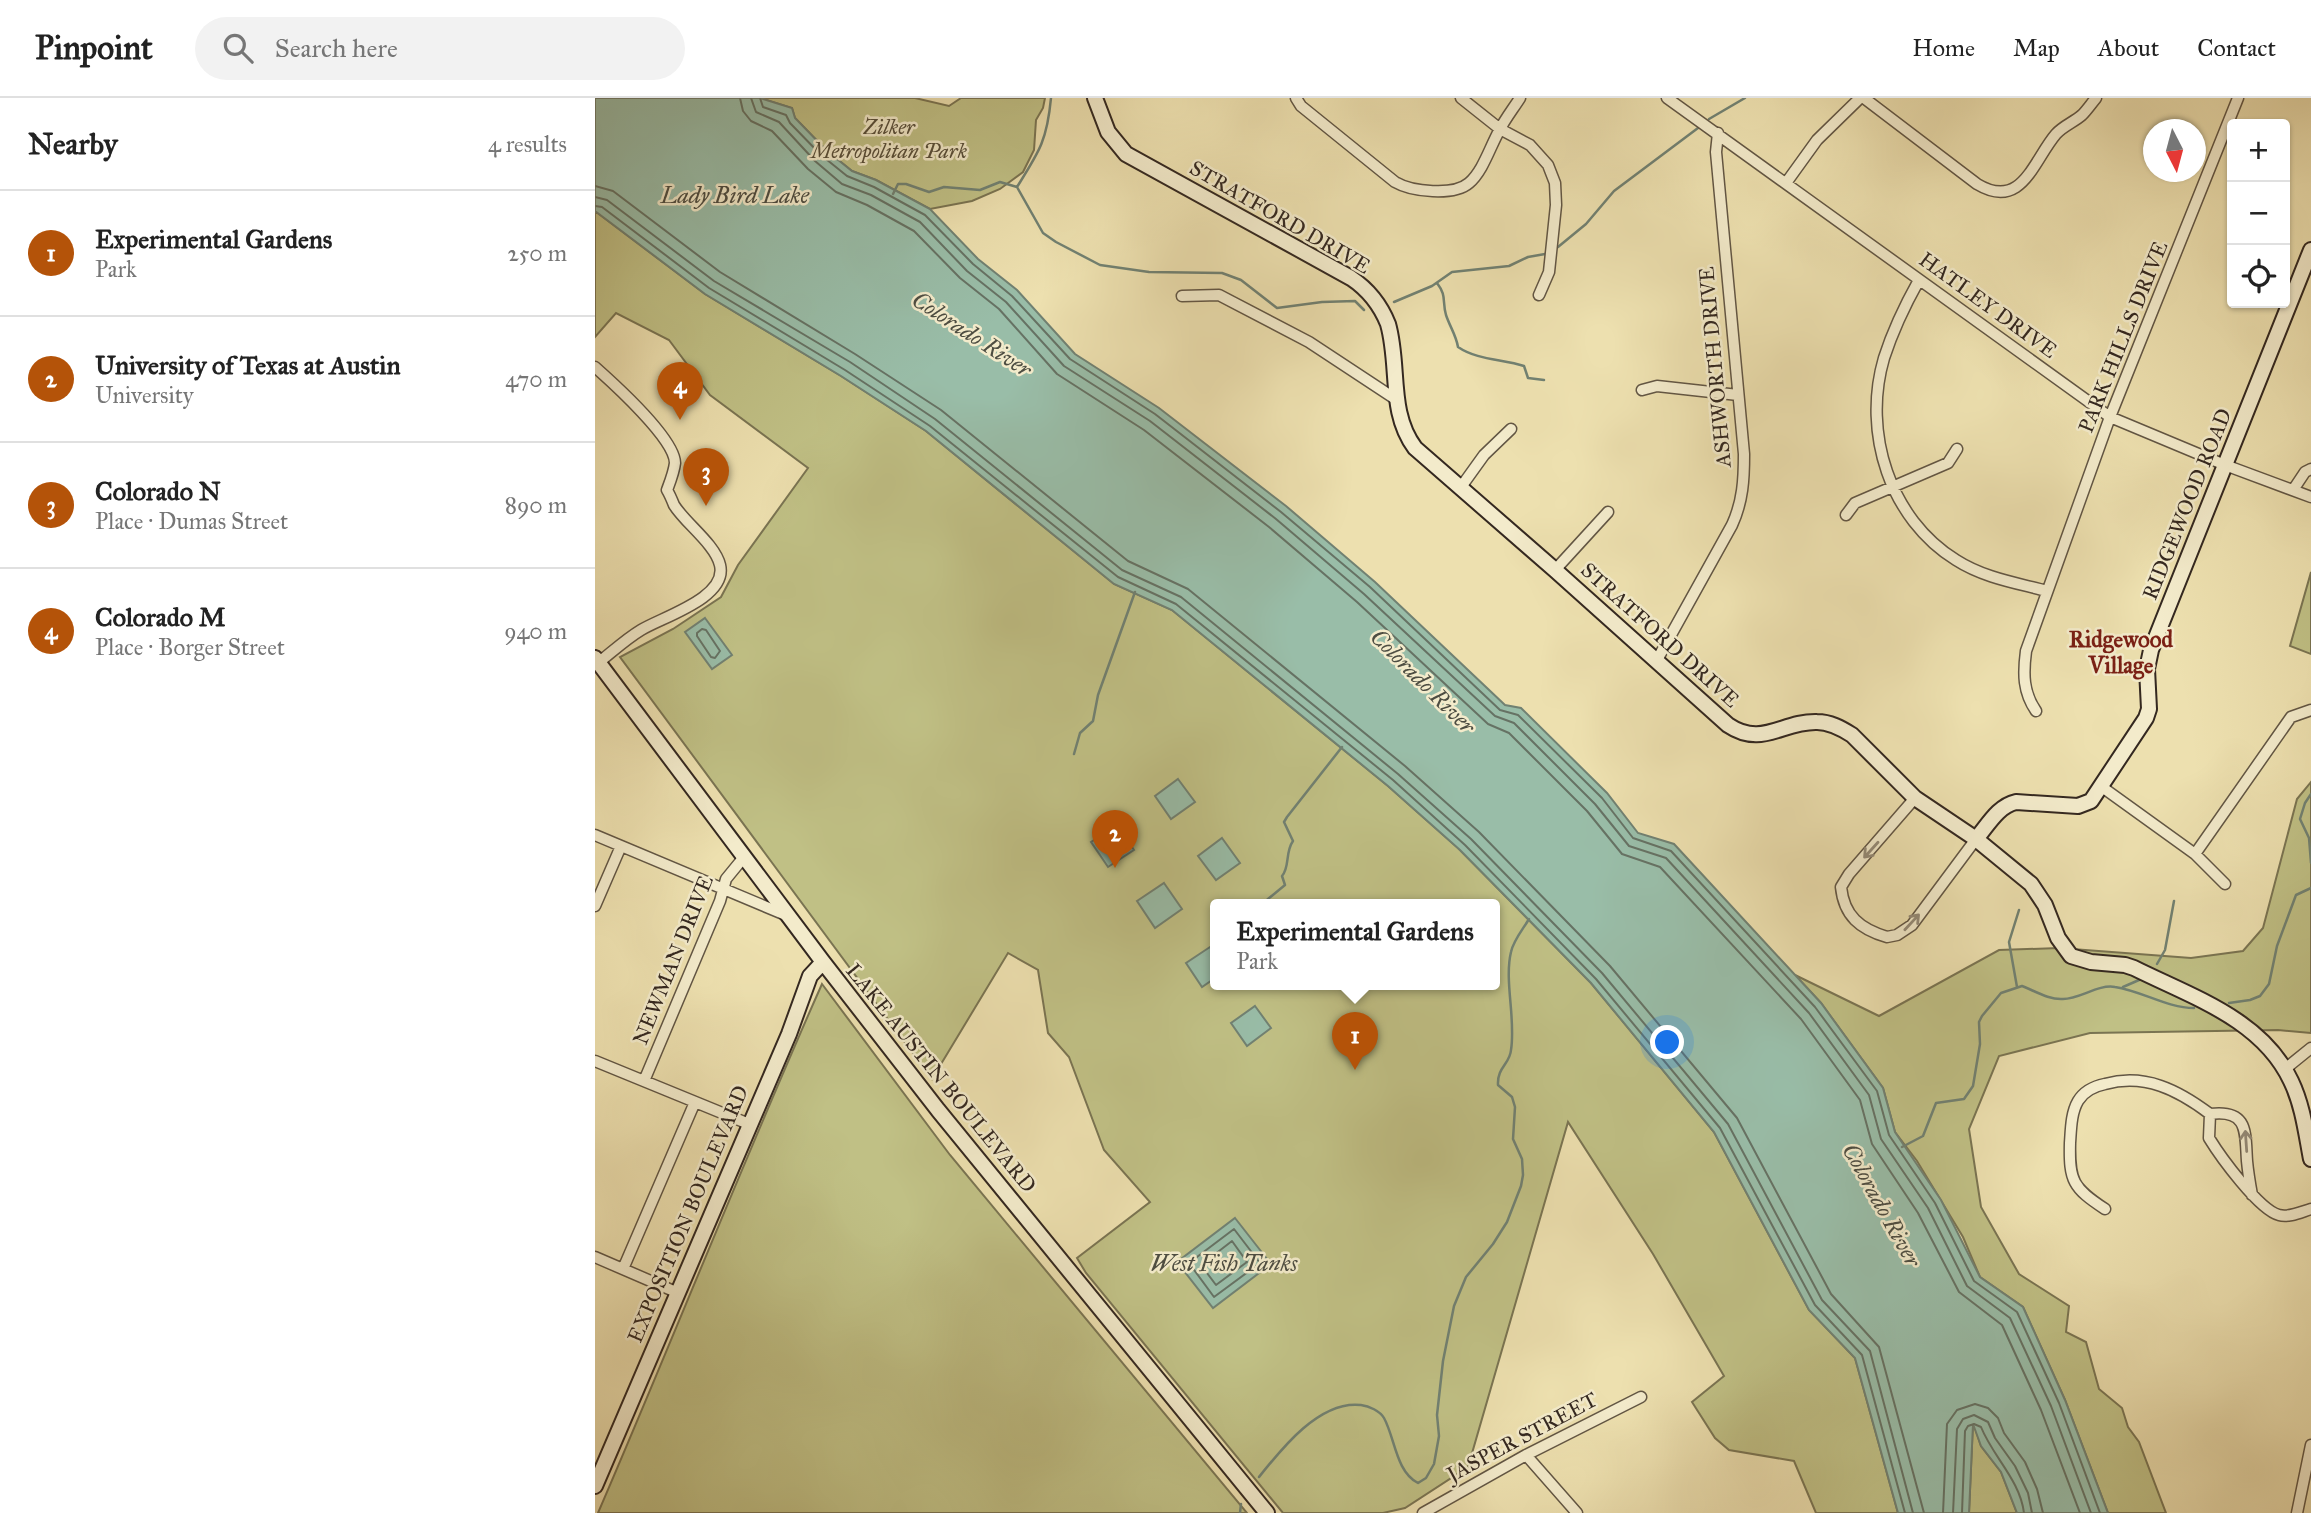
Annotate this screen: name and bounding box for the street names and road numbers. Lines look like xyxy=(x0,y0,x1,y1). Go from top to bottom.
street label: STRATFORD DRIVE xyxy=(1185,155,1375,279)
street label: PARK HILLS DRIVE xyxy=(2073,237,2173,437)
street label: HATLEY DRIVE xyxy=(1914,246,2062,364)
street label: ASHWORTH DRIVE xyxy=(1693,266,1737,469)
street label: RIDGEWOOD ROAD xyxy=(2137,405,2237,603)
street label: STRATFORD DRIVE xyxy=(1575,557,1745,713)
street label: NEWMAN DRIVE xyxy=(627,871,719,1049)
street label: LAKE AUSTIN BOULEVARD xyxy=(840,958,1042,1198)
street label: EXPOSITION BOULEVARD xyxy=(622,1081,754,1347)
street label: JASPER STREET xyxy=(1441,1386,1602,1489)

